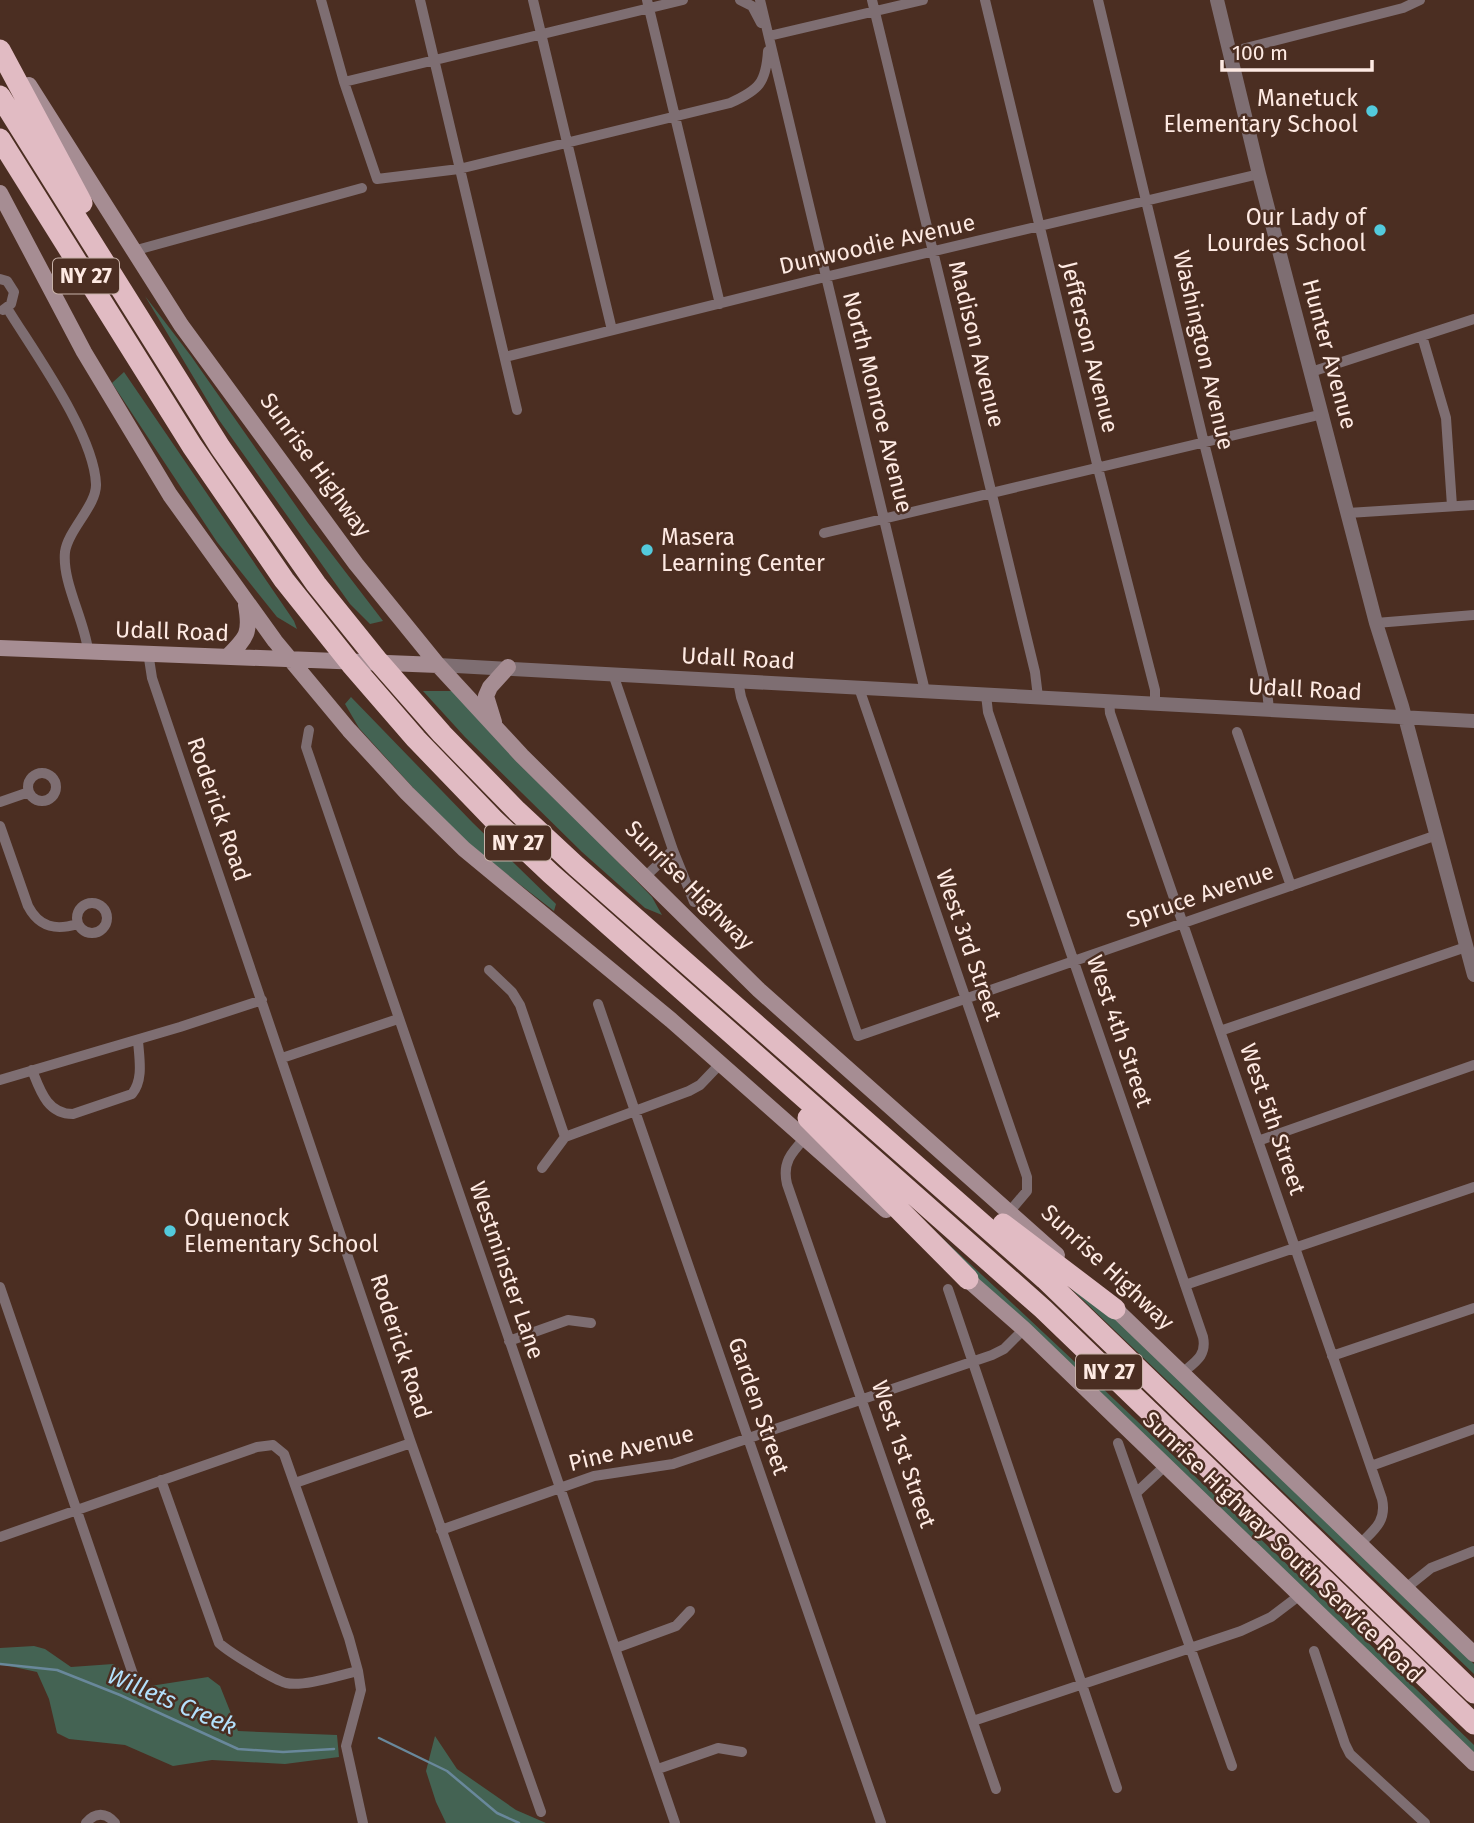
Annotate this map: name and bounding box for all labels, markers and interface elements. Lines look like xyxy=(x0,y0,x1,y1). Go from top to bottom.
scale bar xyxy=(1222,28,1372,72)
text: 100 m xyxy=(1232,40,1288,66)
place label: Manetuck Elementary School xyxy=(1163,84,1358,138)
marker: Manetuck Elementary School xyxy=(1364,103,1380,119)
place label: Our Lady of Lourdes School xyxy=(1206,203,1368,257)
street label: Dunwoodie Avenue xyxy=(776,208,978,280)
marker: Our Lady of Lourdes School xyxy=(1372,222,1388,238)
street label: Washington Avenue xyxy=(1167,247,1241,453)
road number: NY 27 xyxy=(53,258,119,294)
street label: Madison Avenue xyxy=(943,258,1011,430)
street label: Jefferson Avenue xyxy=(1055,258,1125,436)
street label: Hunter Avenue xyxy=(1297,276,1363,432)
street label: North Monroe Avenue xyxy=(837,288,919,516)
street label: Sunrise Highway xyxy=(254,387,378,543)
place label: Masera Learning Center xyxy=(661,523,825,577)
marker: Masera Learning Center xyxy=(639,542,655,558)
street label: Udall Road xyxy=(115,615,229,647)
street label: Udall Road xyxy=(680,641,796,675)
street label: Udall Road xyxy=(1247,672,1363,706)
street label: Roderick Road xyxy=(181,733,257,885)
street label: Sunrise Highway xyxy=(619,814,761,956)
road number: NY 27 xyxy=(485,826,551,860)
street label: Spruce Avenue xyxy=(1123,857,1277,933)
street label: West 3rd Street xyxy=(930,866,1008,1025)
street label: West 4th Street xyxy=(1081,951,1159,1111)
street label: West 5th Street xyxy=(1234,1040,1312,1199)
street label: Westminster Lane xyxy=(463,1178,551,1362)
street label: Sunrise Highway xyxy=(1036,1198,1181,1336)
place label: Oquenock Elementary School xyxy=(184,1204,379,1258)
marker: Oquenock Elementary School xyxy=(162,1223,178,1239)
street label: Roderick Road xyxy=(364,1270,438,1422)
street label: Garden Street xyxy=(722,1334,796,1479)
road number: NY 27 xyxy=(1076,1354,1142,1390)
street label: West 1st Street xyxy=(866,1377,943,1532)
street label: Sunrise Highway South Service Road xyxy=(1137,1405,1429,1689)
street label: Pine Avenue xyxy=(565,1419,697,1477)
water label: Willets Creek xyxy=(103,1661,241,1741)

